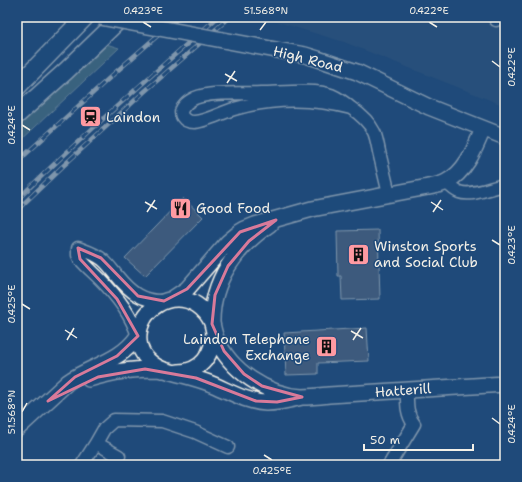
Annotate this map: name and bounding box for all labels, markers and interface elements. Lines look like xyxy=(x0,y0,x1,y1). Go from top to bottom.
text: 0.423°E xyxy=(123,4,163,17)
text: 51.568°N xyxy=(244,4,288,17)
text: 0.422°E xyxy=(409,4,449,17)
street label: High Road xyxy=(271,42,345,76)
text: 0.422°E xyxy=(505,47,518,87)
station icon: Laindon xyxy=(77,104,103,130)
text: 0.424°E xyxy=(5,105,18,145)
place label: Laindon xyxy=(106,108,161,126)
restaurant icon: Good Food xyxy=(168,195,194,221)
place label: Good Food xyxy=(196,199,270,217)
text: 0.423°E xyxy=(505,225,518,265)
place label: Winston Sports and Social Club xyxy=(374,237,478,271)
building icon: Winston Sports and Social Club xyxy=(345,241,371,267)
text: 0.425°E xyxy=(5,285,18,323)
place label: Laindon Telephone Exchange xyxy=(183,330,310,364)
building icon: Laindon Telephone Exchange xyxy=(313,334,339,360)
street label: Hatterill xyxy=(374,379,432,401)
text: 51.568°N xyxy=(5,390,18,434)
text: 0.424°E xyxy=(505,404,518,444)
scale bar xyxy=(364,426,473,452)
text: 50 m xyxy=(370,432,400,448)
text: 0.425°E xyxy=(253,464,291,477)

